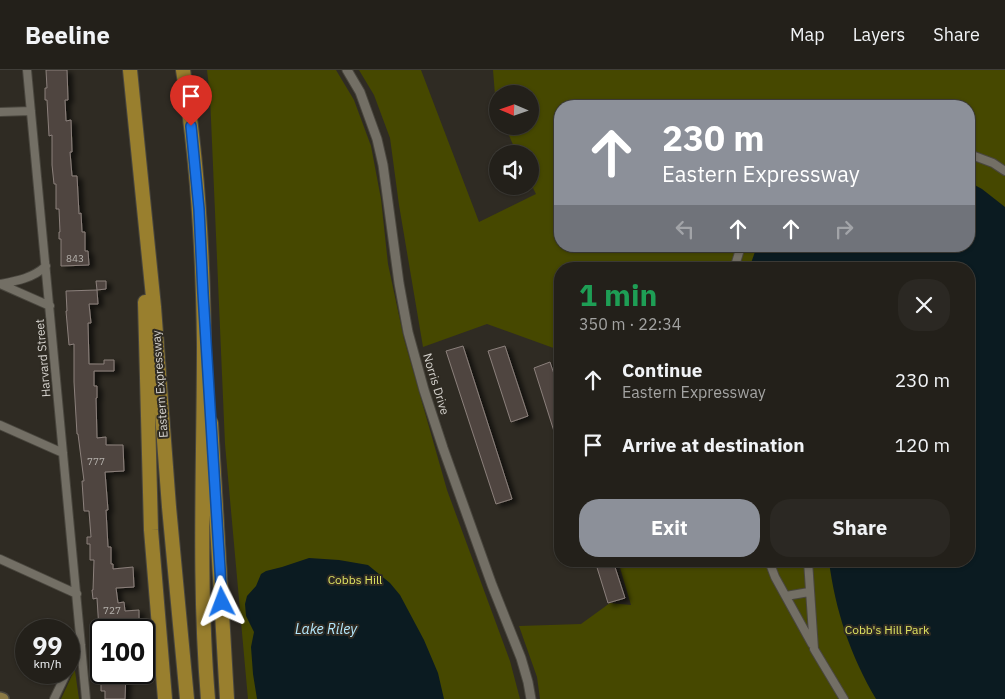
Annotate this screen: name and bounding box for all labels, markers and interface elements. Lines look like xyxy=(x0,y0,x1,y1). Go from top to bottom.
text: Beeline xyxy=(25,19,110,51)
text: Map xyxy=(790,23,825,46)
text: Layers xyxy=(853,23,905,46)
text: Share xyxy=(933,23,980,46)
pin xyxy=(170,75,212,126)
icon: arrive xyxy=(177,82,205,110)
north arrow xyxy=(489,85,539,135)
map controls xyxy=(489,85,539,195)
text: 230 m xyxy=(662,115,765,161)
icon: ahead xyxy=(579,120,644,185)
button: sound xyxy=(489,145,539,195)
text: Eastern Expressway xyxy=(662,159,860,188)
icon: left xyxy=(671,215,699,243)
icon: ahead xyxy=(724,215,752,243)
icon: ahead xyxy=(777,215,805,243)
icon: right xyxy=(830,215,858,243)
house number: 843 xyxy=(66,252,84,265)
text: 1 min xyxy=(579,275,657,314)
button: close xyxy=(898,279,950,331)
text: 350 m · 22:34 xyxy=(579,314,681,334)
street label: Harvard Street xyxy=(32,318,53,398)
street label: Eastern Expressway xyxy=(148,330,171,438)
street label: Norris Drive xyxy=(420,351,453,417)
text: Continue xyxy=(622,358,702,382)
icon: ahead xyxy=(579,366,607,394)
text: 230 m xyxy=(895,368,950,392)
text: Eastern Expressway xyxy=(622,382,766,402)
icon: arrive xyxy=(579,431,607,459)
text: Arrive at destination xyxy=(622,433,805,457)
text: 120 m xyxy=(895,433,950,457)
house number: 777 xyxy=(87,455,105,468)
button: Exit xyxy=(579,499,760,557)
button: Share xyxy=(770,499,950,557)
park label: Cobbs Hill xyxy=(328,572,382,587)
position arrow xyxy=(195,575,247,627)
house number: 727 xyxy=(103,604,121,617)
speed limit sign: 100 xyxy=(90,619,155,684)
water label: Lake Riley xyxy=(295,620,358,638)
park label: Cobb's Hill Park xyxy=(845,622,930,637)
text: 99 xyxy=(32,629,63,662)
text: km/h xyxy=(33,656,62,671)

